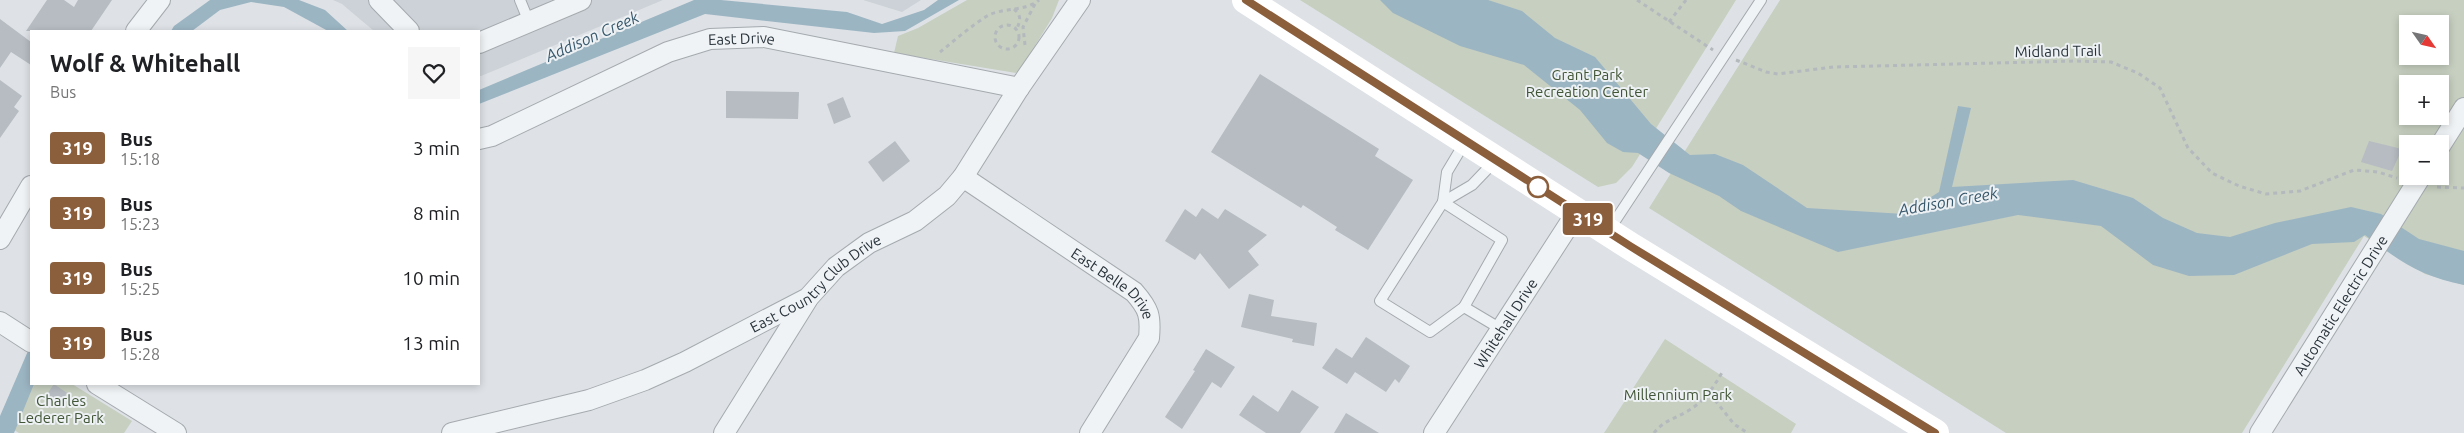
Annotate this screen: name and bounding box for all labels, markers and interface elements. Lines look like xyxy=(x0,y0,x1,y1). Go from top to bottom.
water label: Addison Creek xyxy=(542,7,642,65)
north arrow xyxy=(2399,15,2449,65)
map controls xyxy=(2399,15,2449,185)
street label: East Drive xyxy=(708,28,777,48)
street label: Midland Trail xyxy=(2015,42,2102,60)
button: heart xyxy=(408,47,460,99)
text: Wolf & Whitehall xyxy=(50,50,240,77)
park label: Grant Park Recreation Center xyxy=(1526,66,1649,100)
button: + xyxy=(2399,75,2449,125)
text: Bus xyxy=(50,83,76,101)
text: Bus xyxy=(120,128,153,150)
button: − xyxy=(2399,135,2449,185)
text: 3 min xyxy=(413,137,460,159)
text: 319 xyxy=(62,138,93,158)
text: 15:18 xyxy=(120,150,160,168)
unlabelled marker xyxy=(1527,176,1549,198)
water label: Addison Creek xyxy=(1896,183,2000,219)
text: Bus xyxy=(120,193,153,215)
text: 8 min xyxy=(413,202,460,224)
text: 319 xyxy=(62,203,93,223)
line badge: 319 xyxy=(1559,203,1617,235)
text: 319 xyxy=(1573,209,1603,229)
text: 15:23 xyxy=(120,215,160,233)
street label: East Country Club Drive xyxy=(747,230,884,335)
street label: Automatic Electric Drive xyxy=(2290,232,2390,378)
street label: East Belle Drive xyxy=(1068,244,1158,321)
text: Bus xyxy=(120,258,153,280)
text: 10 min xyxy=(402,267,460,289)
text: 319 xyxy=(62,268,93,288)
street label: Whitehall Drive xyxy=(1470,275,1540,371)
text: 15:25 xyxy=(120,280,160,298)
text: Bus xyxy=(120,323,153,345)
text: 13 min xyxy=(402,332,460,354)
text: 319 xyxy=(62,333,93,353)
text: 15:28 xyxy=(120,345,160,363)
park label: Millennium Park xyxy=(1624,386,1733,403)
park label: Charles Lederer Park xyxy=(18,392,104,426)

